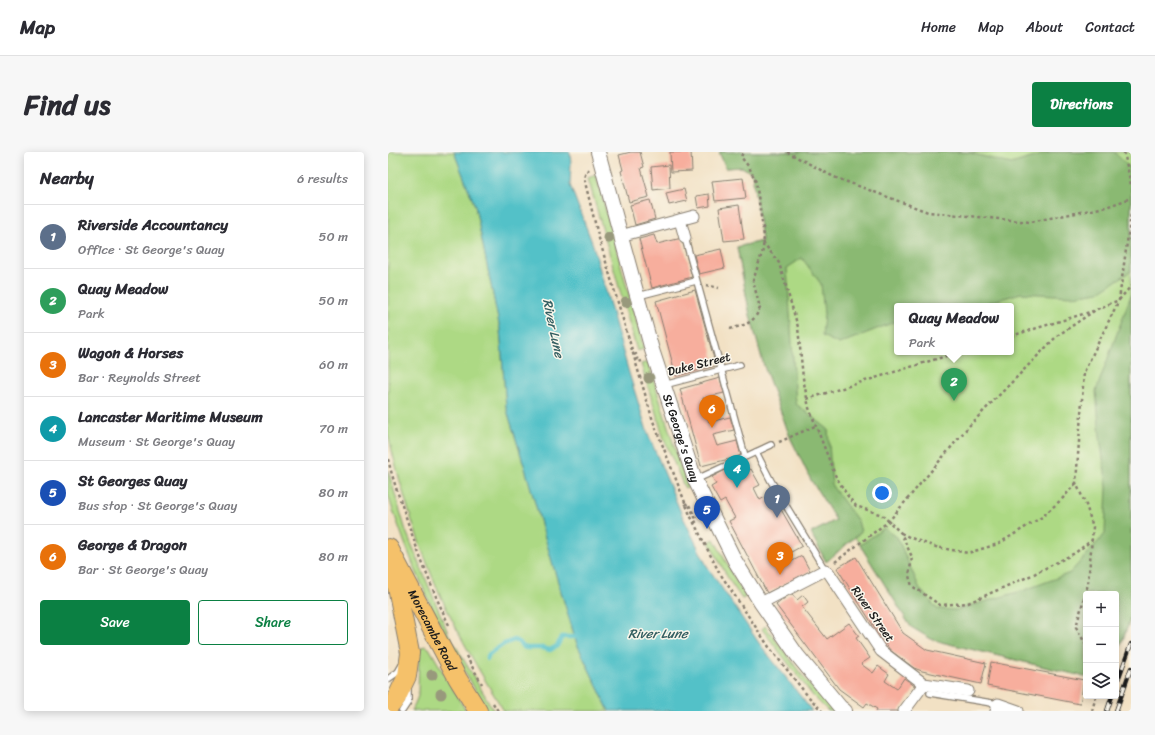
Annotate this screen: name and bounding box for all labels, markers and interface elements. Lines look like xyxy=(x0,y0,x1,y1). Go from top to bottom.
text: Map xyxy=(20,11,55,44)
text: Home xyxy=(921,15,956,40)
text: Map xyxy=(978,15,1004,40)
text: About xyxy=(1026,15,1063,40)
text: Contact xyxy=(1085,15,1135,40)
text: Find us xyxy=(24,80,111,129)
button: Directions xyxy=(1032,82,1131,127)
text: Nearby xyxy=(40,163,94,193)
text: 6 results xyxy=(297,167,348,190)
text: Riverside Accountancy xyxy=(78,212,228,238)
text: 1 xyxy=(50,225,56,248)
text: 50 m xyxy=(318,225,348,248)
text: Office · St George's Quay xyxy=(78,238,225,261)
text: Quay Meadow xyxy=(78,276,168,302)
text: 2 xyxy=(49,289,57,312)
text: 50 m xyxy=(318,289,348,312)
water label: River Lune xyxy=(536,297,571,361)
text: Park xyxy=(78,302,105,325)
popup xyxy=(894,303,1014,355)
text: Quay Meadow xyxy=(909,305,999,331)
text: Park xyxy=(909,331,935,354)
text: Wagon & Horses xyxy=(78,340,183,366)
street label: Duke Street xyxy=(665,346,733,382)
text: 3 xyxy=(49,353,57,376)
text: 60 m xyxy=(319,353,348,376)
text: Bar · Reynolds Street xyxy=(78,366,201,389)
pin: 2 xyxy=(941,368,967,401)
street label: St George's Quay xyxy=(656,391,706,486)
pin: 6 xyxy=(699,395,725,428)
text: Lancaster Maritime Museum xyxy=(78,404,263,430)
text: 4 xyxy=(49,417,57,440)
text: 70 m xyxy=(319,417,348,440)
text: Museum · St George's Quay xyxy=(78,430,235,453)
pin: 4 xyxy=(724,455,750,488)
text: St Georges Quay xyxy=(78,468,187,494)
text: 5 xyxy=(49,481,57,504)
text: 80 m xyxy=(319,481,348,504)
your location xyxy=(872,483,892,503)
pin: 1 xyxy=(764,485,790,518)
text: Bus stop · St George's Quay xyxy=(78,494,237,517)
pin: 5 xyxy=(694,496,720,529)
text: George & Dragon xyxy=(78,532,187,558)
pin: 3 xyxy=(767,542,793,575)
text: 6 xyxy=(49,545,57,568)
text: 80 m xyxy=(319,545,348,568)
text: Bar · St George's Quay xyxy=(78,558,208,581)
street label: River Street xyxy=(845,581,901,647)
street label: Morecambe Road xyxy=(402,585,463,676)
map controls xyxy=(1083,591,1119,699)
button: + xyxy=(1083,591,1119,627)
button: Save xyxy=(40,600,190,645)
button: Share xyxy=(198,600,348,645)
water label: River Lune xyxy=(628,622,689,645)
button: − xyxy=(1083,627,1119,663)
button: layers xyxy=(1083,663,1119,699)

